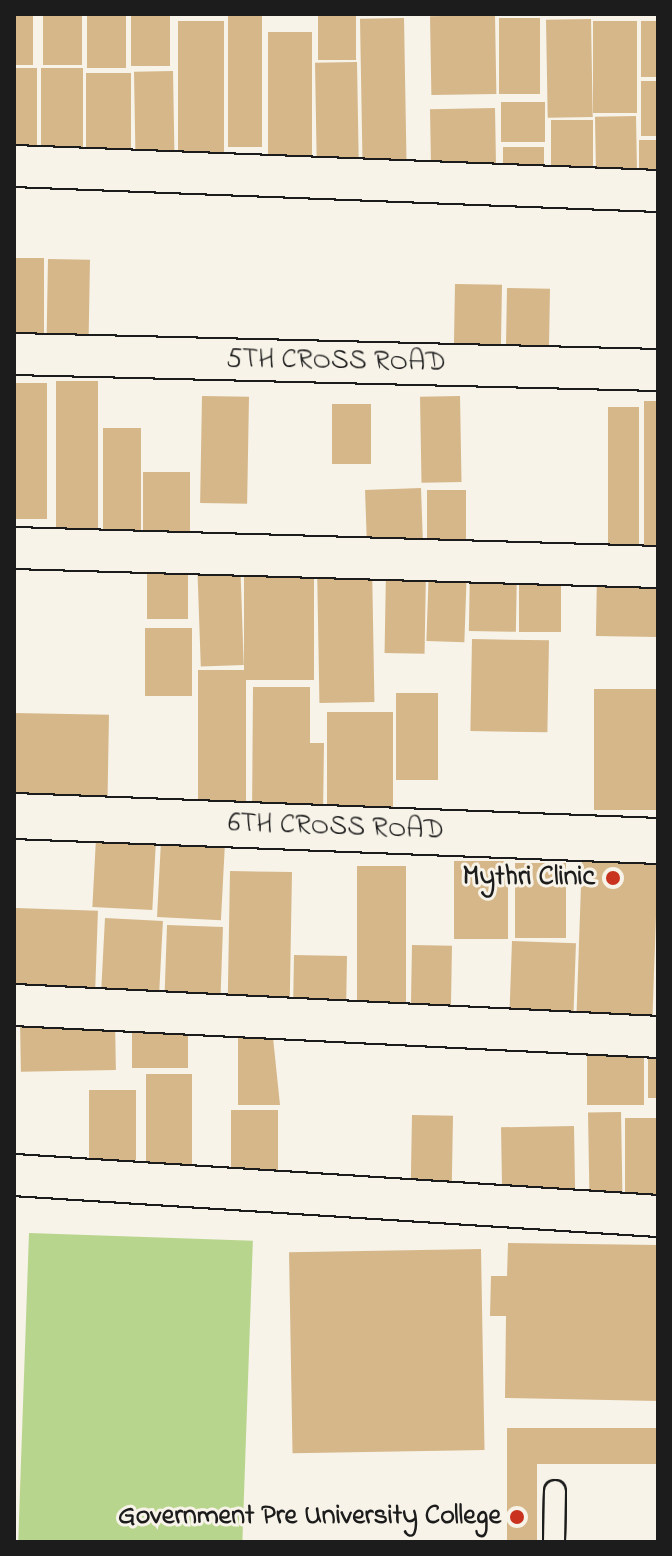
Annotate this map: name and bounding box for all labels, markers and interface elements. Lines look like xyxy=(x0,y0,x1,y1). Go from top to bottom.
street label: 5TH CROSS ROAD xyxy=(226,343,446,381)
street label: 6TH CROSS ROAD xyxy=(227,807,445,849)
place label: Mythri Clinic xyxy=(463,861,595,895)
marker: Mythri Clinic xyxy=(602,867,624,889)
place label: Government Pre University College xyxy=(118,1500,501,1534)
marker: Government Pre University College xyxy=(508,1508,526,1526)

